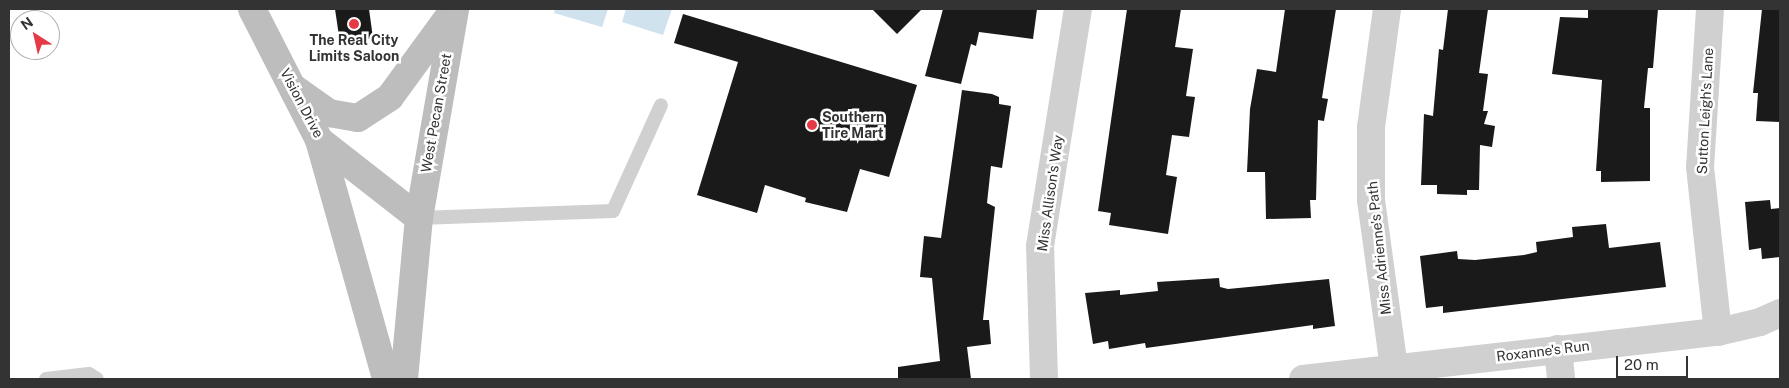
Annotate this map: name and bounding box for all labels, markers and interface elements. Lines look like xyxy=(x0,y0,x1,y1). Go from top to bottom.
north arrow xyxy=(10,10,60,60)
text: N xyxy=(18,14,36,33)
marker: The Real City Limits Saloon xyxy=(348,18,360,30)
place label: The Real City Limits Saloon xyxy=(309,32,399,64)
street label: Sutton Leigh's Lane xyxy=(1693,47,1717,175)
street label: West Pecan Street xyxy=(417,52,455,174)
street label: Vision Drive xyxy=(277,65,327,141)
place label: Southern Tire Mart xyxy=(822,109,884,142)
marker: Southern Tire Mart xyxy=(806,119,818,131)
street label: Miss Allison's Way xyxy=(1033,133,1067,253)
street label: Miss Adrienne's Path xyxy=(1364,180,1394,316)
street label: Roxanne's Run xyxy=(1495,337,1591,365)
scale bar xyxy=(1619,346,1692,378)
text: 20 m xyxy=(1624,356,1659,373)

